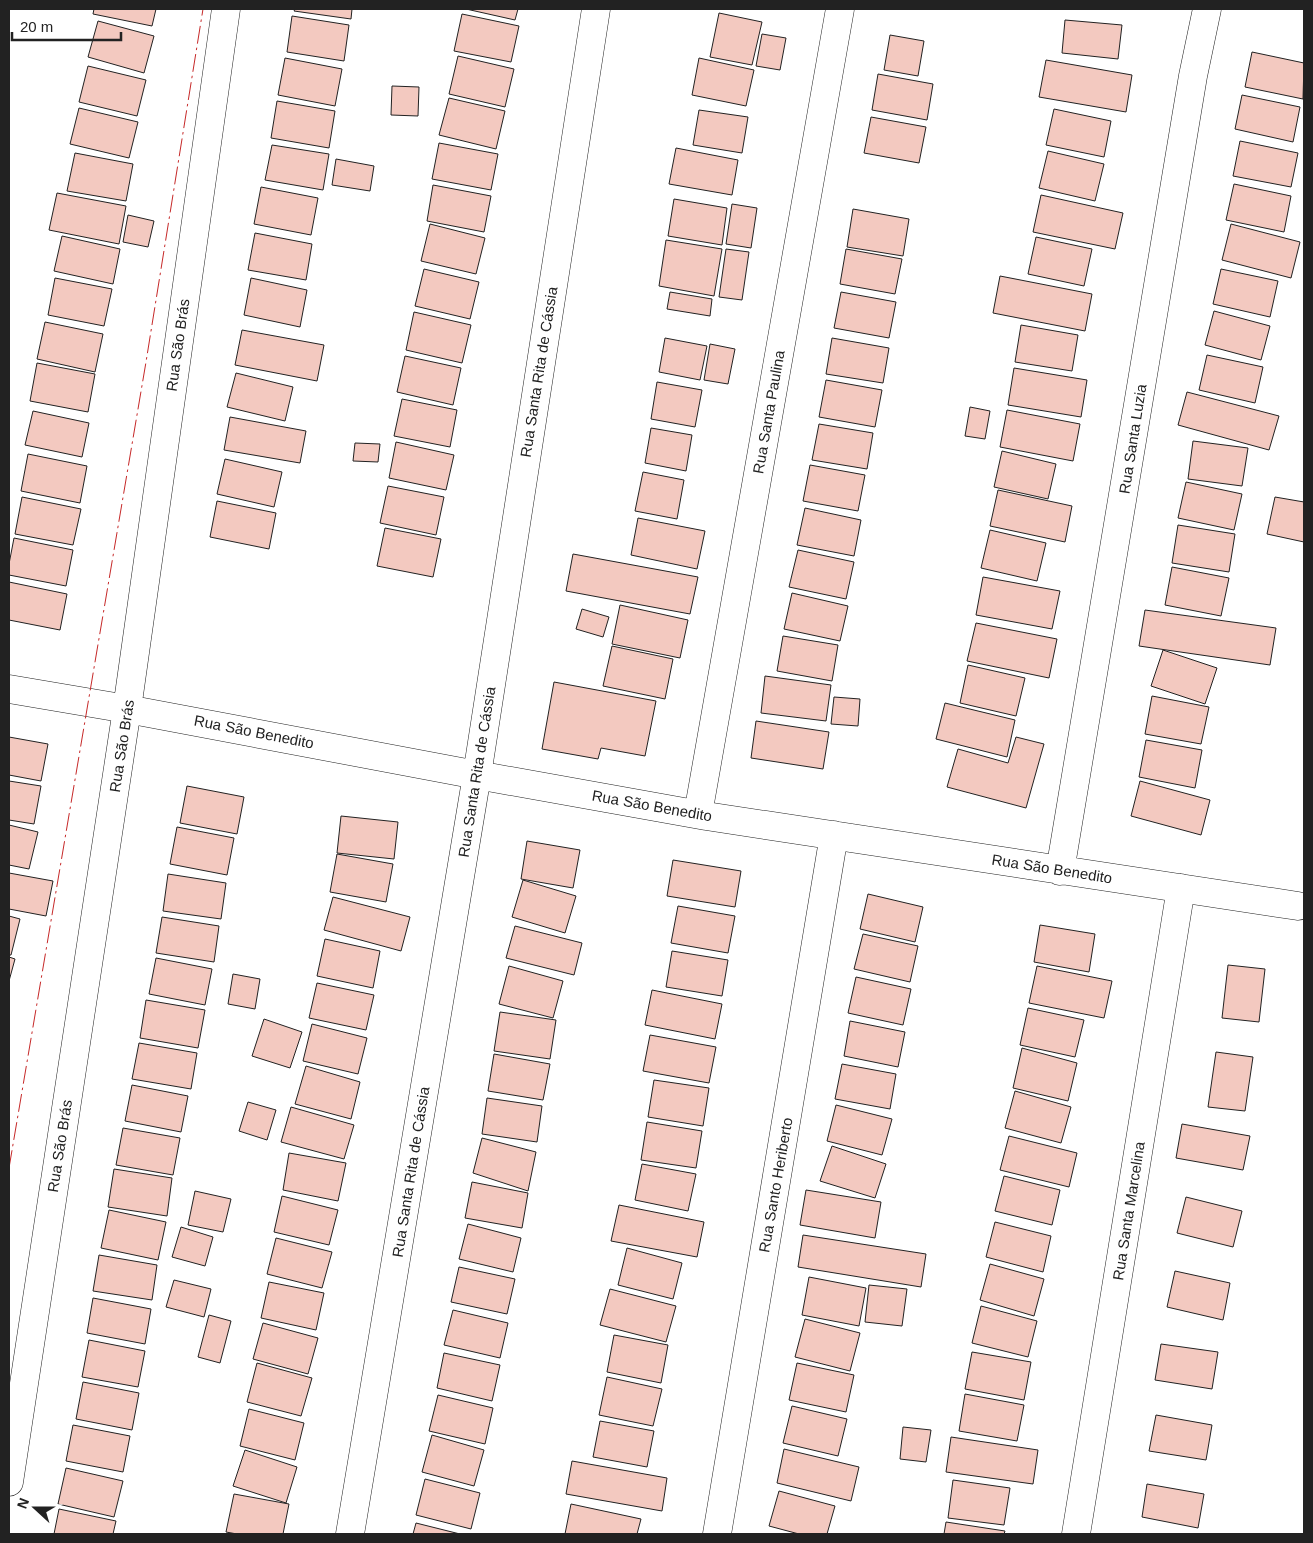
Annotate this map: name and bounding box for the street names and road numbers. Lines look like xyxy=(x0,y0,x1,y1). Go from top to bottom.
street label: Rua Santa Rita de Cássia xyxy=(517,285,561,458)
street label: Rua São Brás xyxy=(163,298,192,392)
street label: Rua Santa Paulina xyxy=(749,348,788,475)
street label: Rua Santa Luzia xyxy=(1115,382,1150,495)
street label: Rua Santa Rita de Cássia xyxy=(455,685,499,858)
street label: Rua São Brás xyxy=(106,698,137,793)
street label: Rua São Benedito xyxy=(193,712,315,751)
street label: Rua São Benedito xyxy=(591,787,714,824)
street label: Rua São Benedito xyxy=(991,851,1114,886)
street label: Rua Santa Rita de Cássia xyxy=(389,1085,433,1258)
street label: Rua São Brás xyxy=(44,1098,75,1193)
street label: Rua Santo Heriberto xyxy=(755,1116,796,1254)
street label: Rua Santa Marcelina xyxy=(1109,1140,1148,1281)

